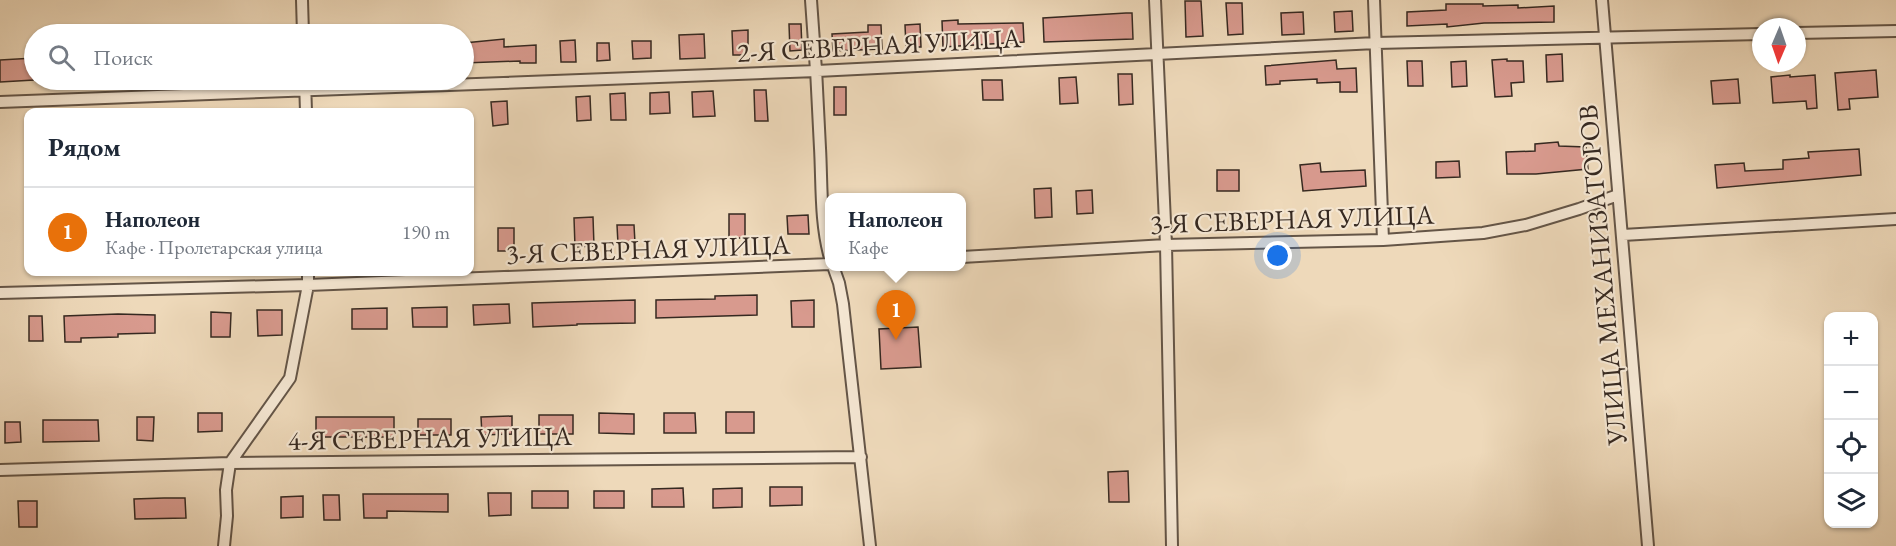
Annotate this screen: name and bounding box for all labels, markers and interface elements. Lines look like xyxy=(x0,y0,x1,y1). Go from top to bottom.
north arrow xyxy=(1752,18,1806,72)
street label: 2-Я СЕВЕРНАЯ УЛИЦА xyxy=(736,20,1022,70)
search box xyxy=(24,24,474,90)
icon: search xyxy=(45,41,78,74)
text: Поиск xyxy=(93,43,153,72)
street label: УЛИЦА МЕХАНИЗАТОРОВ xyxy=(1570,103,1634,448)
text: Рядом xyxy=(48,130,121,164)
popup xyxy=(825,193,966,271)
street label: 3-Я СЕВЕРНАЯ УЛИЦА xyxy=(1149,197,1435,241)
text: Наполеон xyxy=(105,205,200,234)
text: Наполеон xyxy=(848,205,943,234)
text: 1 xyxy=(62,219,73,245)
text: 190 m xyxy=(402,219,450,245)
street label: 3-Я СЕВЕРНАЯ УЛИЦА xyxy=(505,227,791,271)
text: Кафе · Пролетарская улица xyxy=(105,234,323,260)
text: Кафе xyxy=(848,234,889,260)
your location xyxy=(1263,241,1292,270)
pin: 1 xyxy=(876,290,916,340)
map controls xyxy=(1824,312,1878,528)
button: + xyxy=(1824,312,1878,366)
button: − xyxy=(1824,366,1878,420)
street label: 4-Я СЕВЕРНАЯ УЛИЦА xyxy=(288,418,573,458)
button: locate xyxy=(1824,420,1878,474)
button: layers xyxy=(1824,474,1878,528)

